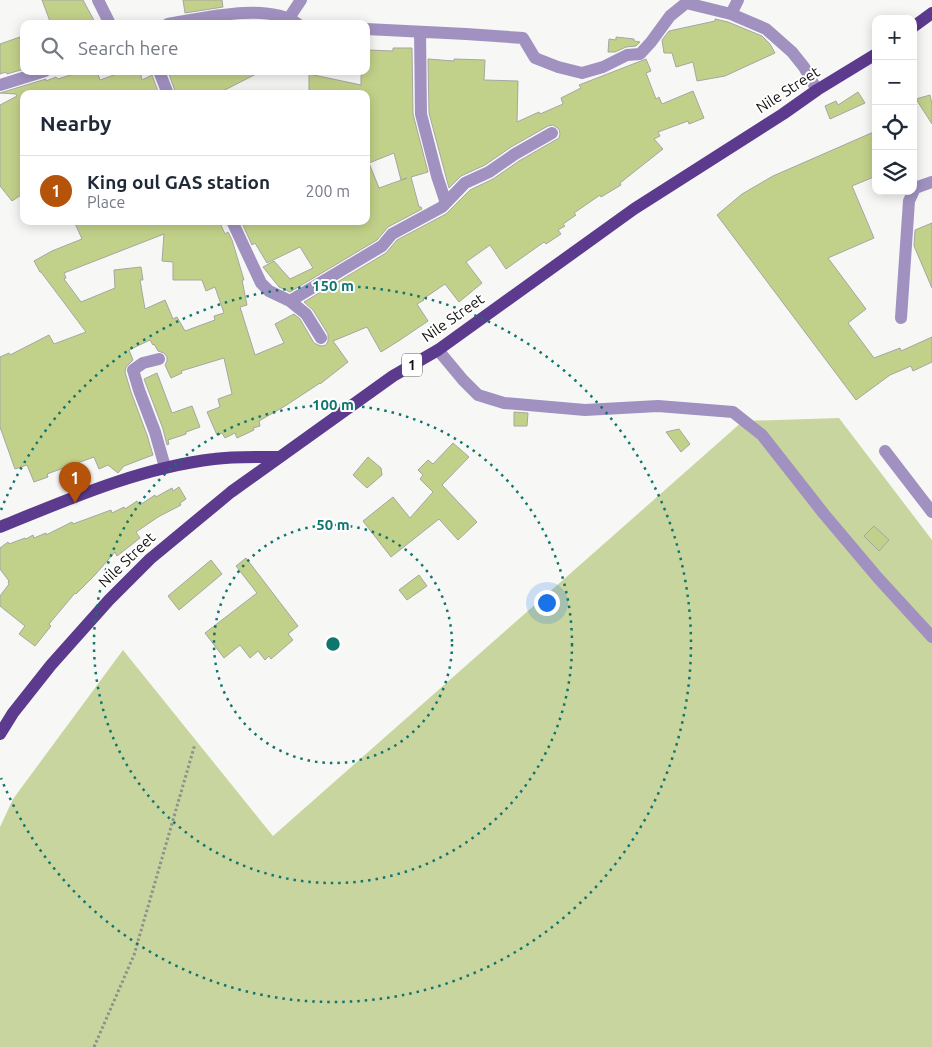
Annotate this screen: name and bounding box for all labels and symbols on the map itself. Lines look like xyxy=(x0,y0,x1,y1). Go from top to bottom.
street label: Nile Street xyxy=(753,63,823,116)
text: 150 m xyxy=(312,277,354,294)
street label: Nile Street xyxy=(418,290,487,345)
road number: 1 xyxy=(402,354,422,376)
text: 100 m xyxy=(312,396,354,413)
pin: 1 xyxy=(59,462,91,503)
text: 50 m xyxy=(316,516,350,533)
street label: Nile Street xyxy=(95,528,158,591)
your location xyxy=(534,590,560,616)
centre of rings xyxy=(324,635,342,653)

